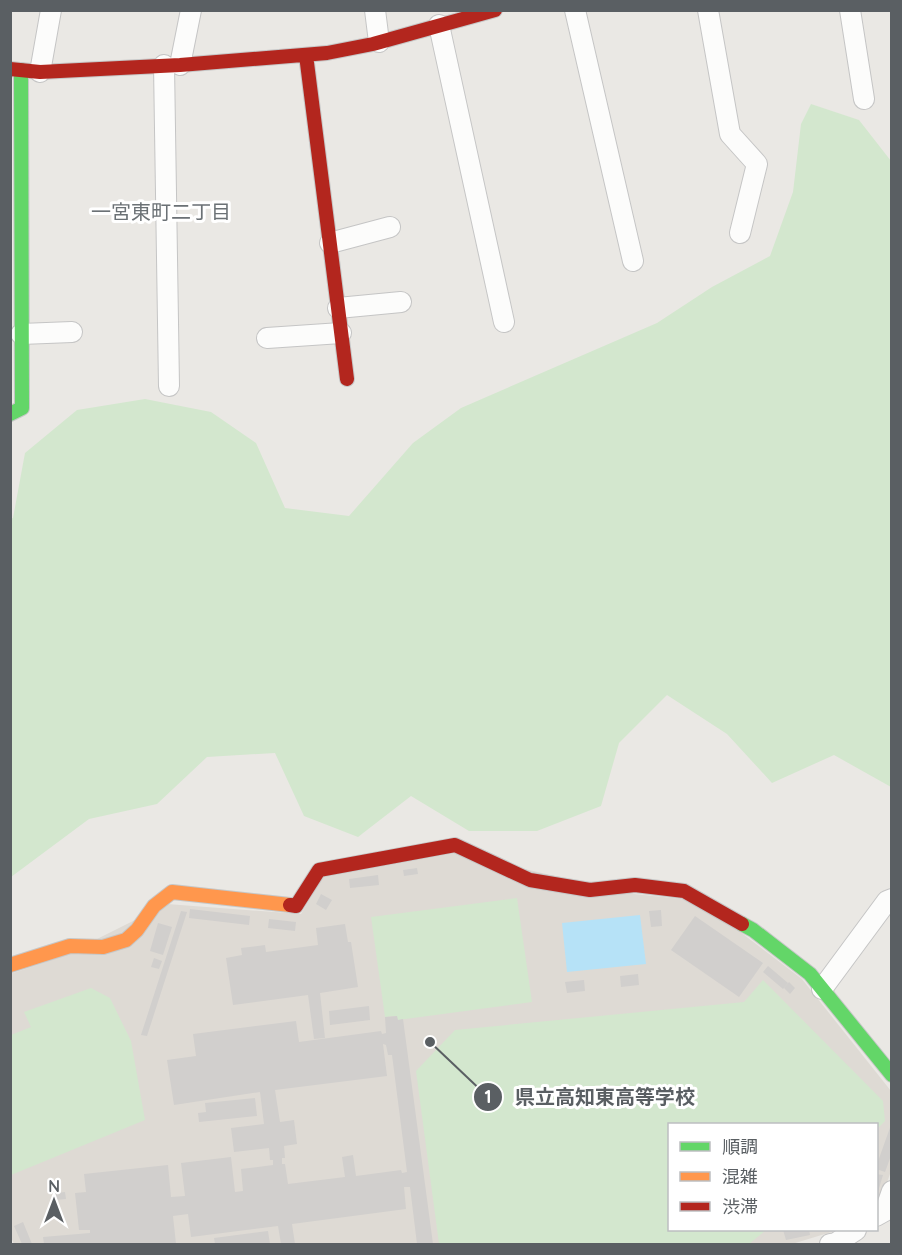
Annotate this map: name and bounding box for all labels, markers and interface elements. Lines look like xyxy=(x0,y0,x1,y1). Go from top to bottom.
district label: 一宮東町二丁目 xyxy=(91,199,231,224)
callout: 県立高知東高等学校 xyxy=(473,1078,707,1116)
text: 県立高知東高等学校 xyxy=(515,1084,695,1109)
text: 1 xyxy=(484,1085,492,1108)
legend xyxy=(668,1123,878,1231)
text: 順調 xyxy=(722,1135,758,1158)
text: 混雑 xyxy=(722,1165,758,1188)
north arrow xyxy=(24,1171,84,1231)
text: N xyxy=(48,1176,60,1196)
text: 渋滞 xyxy=(722,1195,758,1218)

